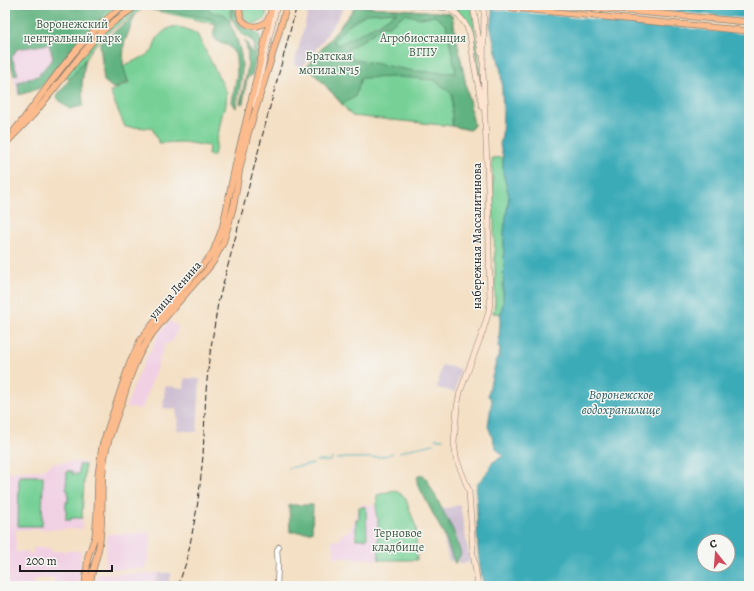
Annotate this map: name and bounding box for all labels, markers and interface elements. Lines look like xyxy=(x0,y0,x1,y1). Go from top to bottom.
park label: Воронежский центральный парк xyxy=(24,16,120,46)
park label: Агробиостанция ВГПУ xyxy=(379,30,466,60)
park label: Братская могила №15 xyxy=(299,48,359,78)
street label: набережная Массалитинова xyxy=(469,162,485,309)
street label: улица Ленина xyxy=(144,257,205,323)
water label: Воронежское водохранилище xyxy=(582,386,661,418)
park label: Терновое кладбище xyxy=(372,525,424,555)
north arrow xyxy=(696,533,736,573)
text: С xyxy=(708,536,719,552)
scale bar xyxy=(20,547,112,573)
text: 200 m xyxy=(26,553,57,569)

